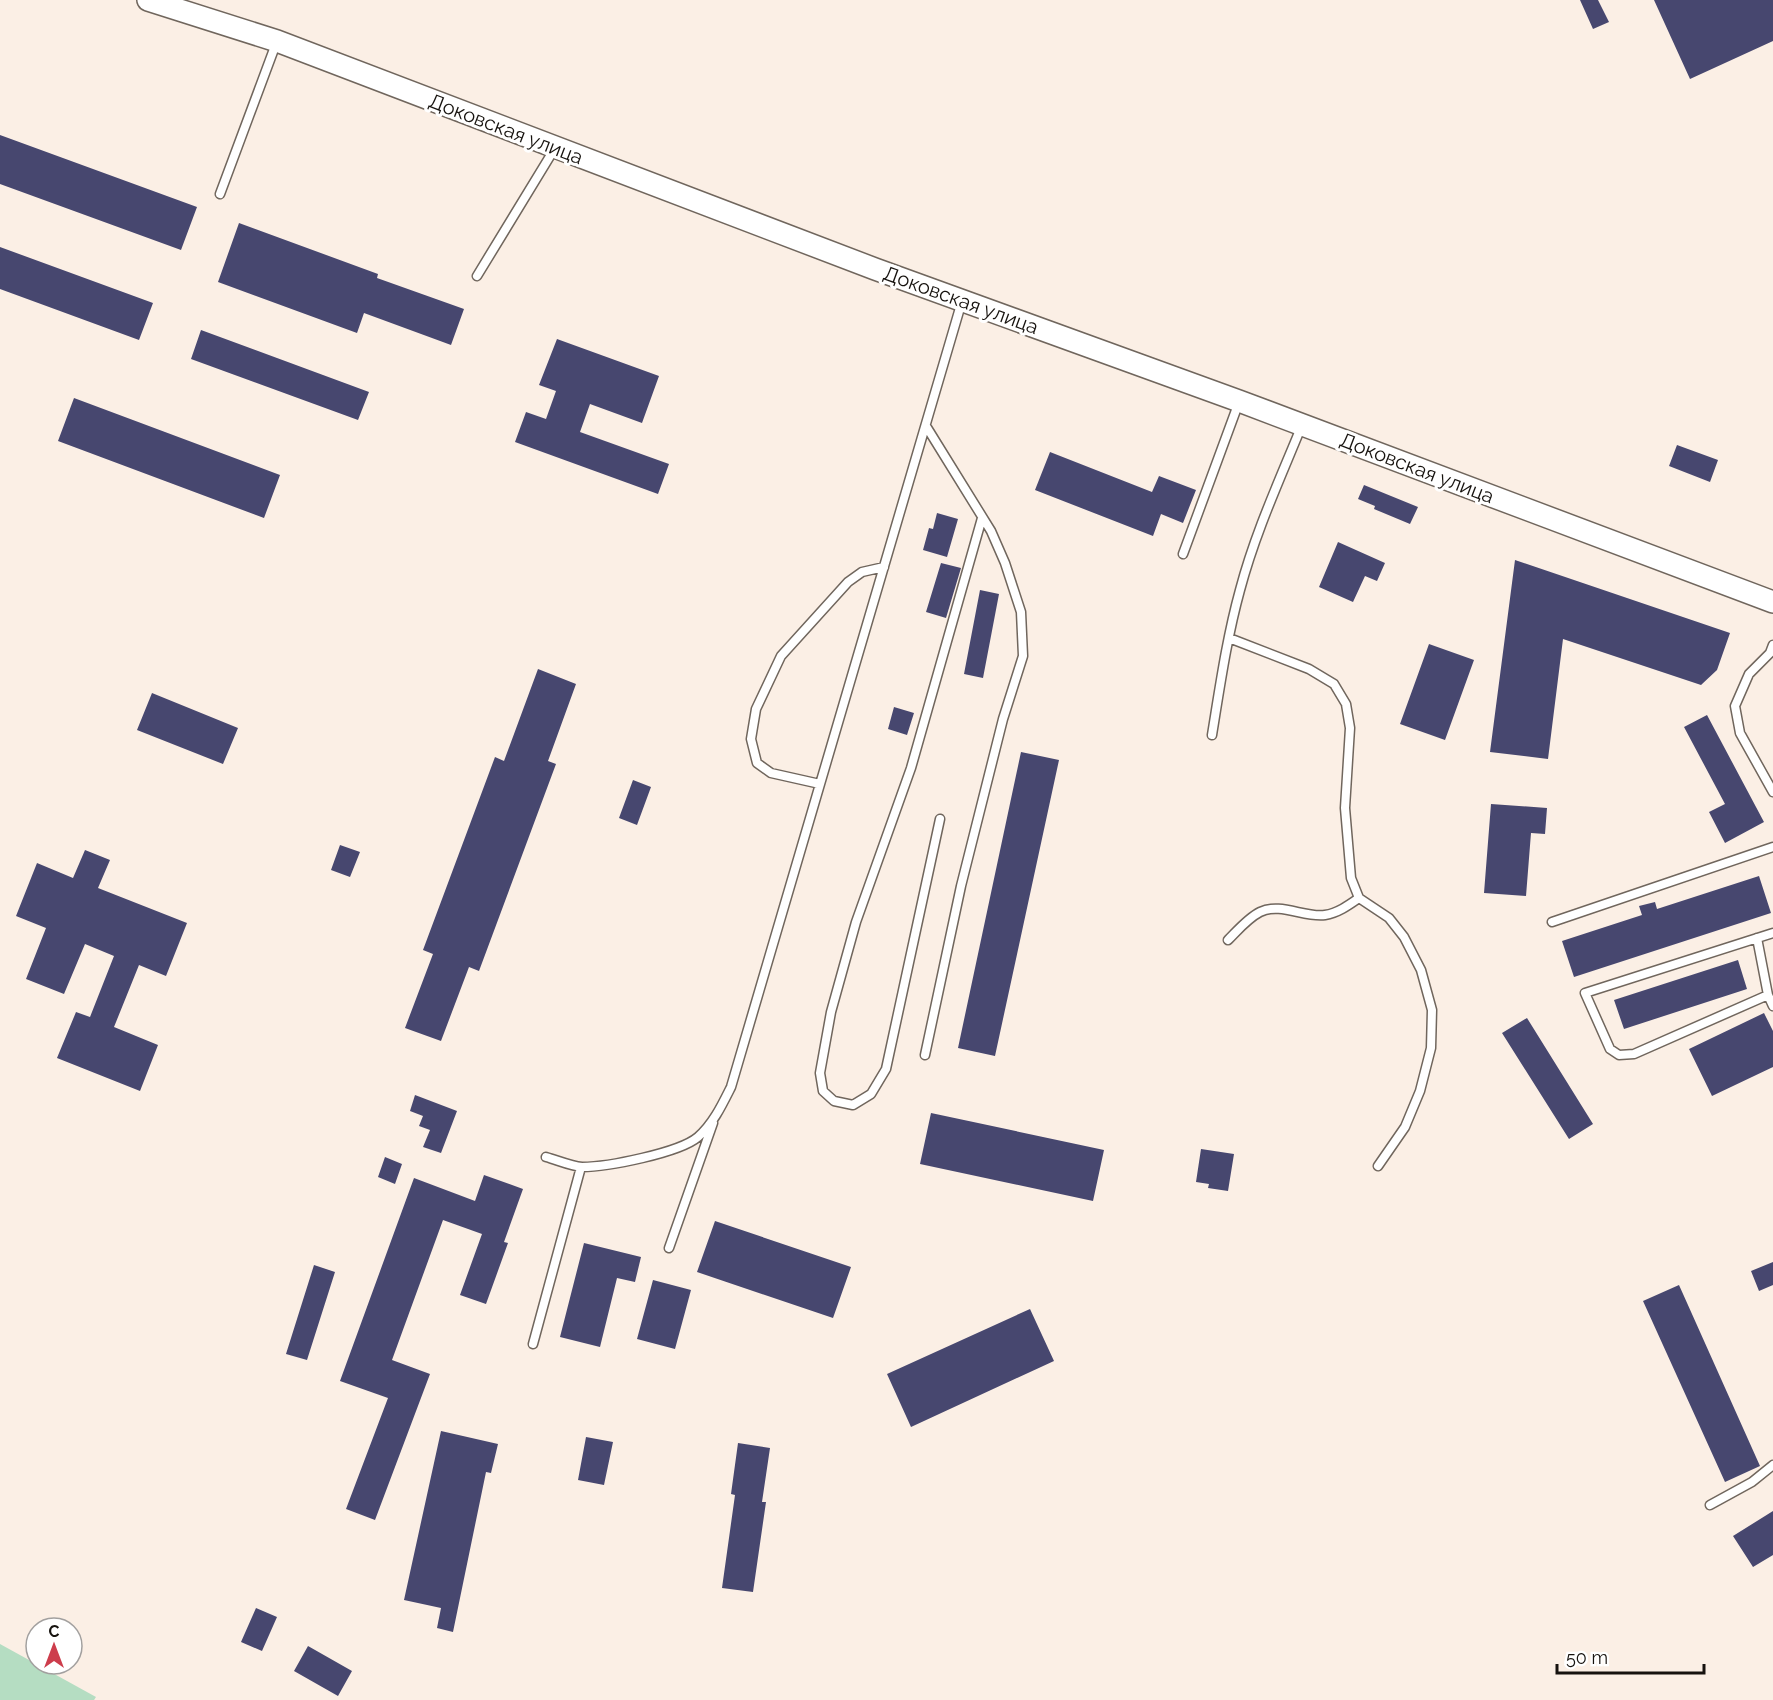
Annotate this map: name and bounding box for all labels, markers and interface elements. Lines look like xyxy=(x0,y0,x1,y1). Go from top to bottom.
street label: Доковская улица xyxy=(426,89,586,169)
street label: Доковская улица xyxy=(880,261,1042,339)
street label: Доковская улица xyxy=(1337,428,1497,508)
north arrow xyxy=(24,1616,84,1676)
text: С xyxy=(49,1622,60,1641)
scale bar xyxy=(1557,1637,1704,1675)
text: 50 m xyxy=(1566,1647,1608,1668)

